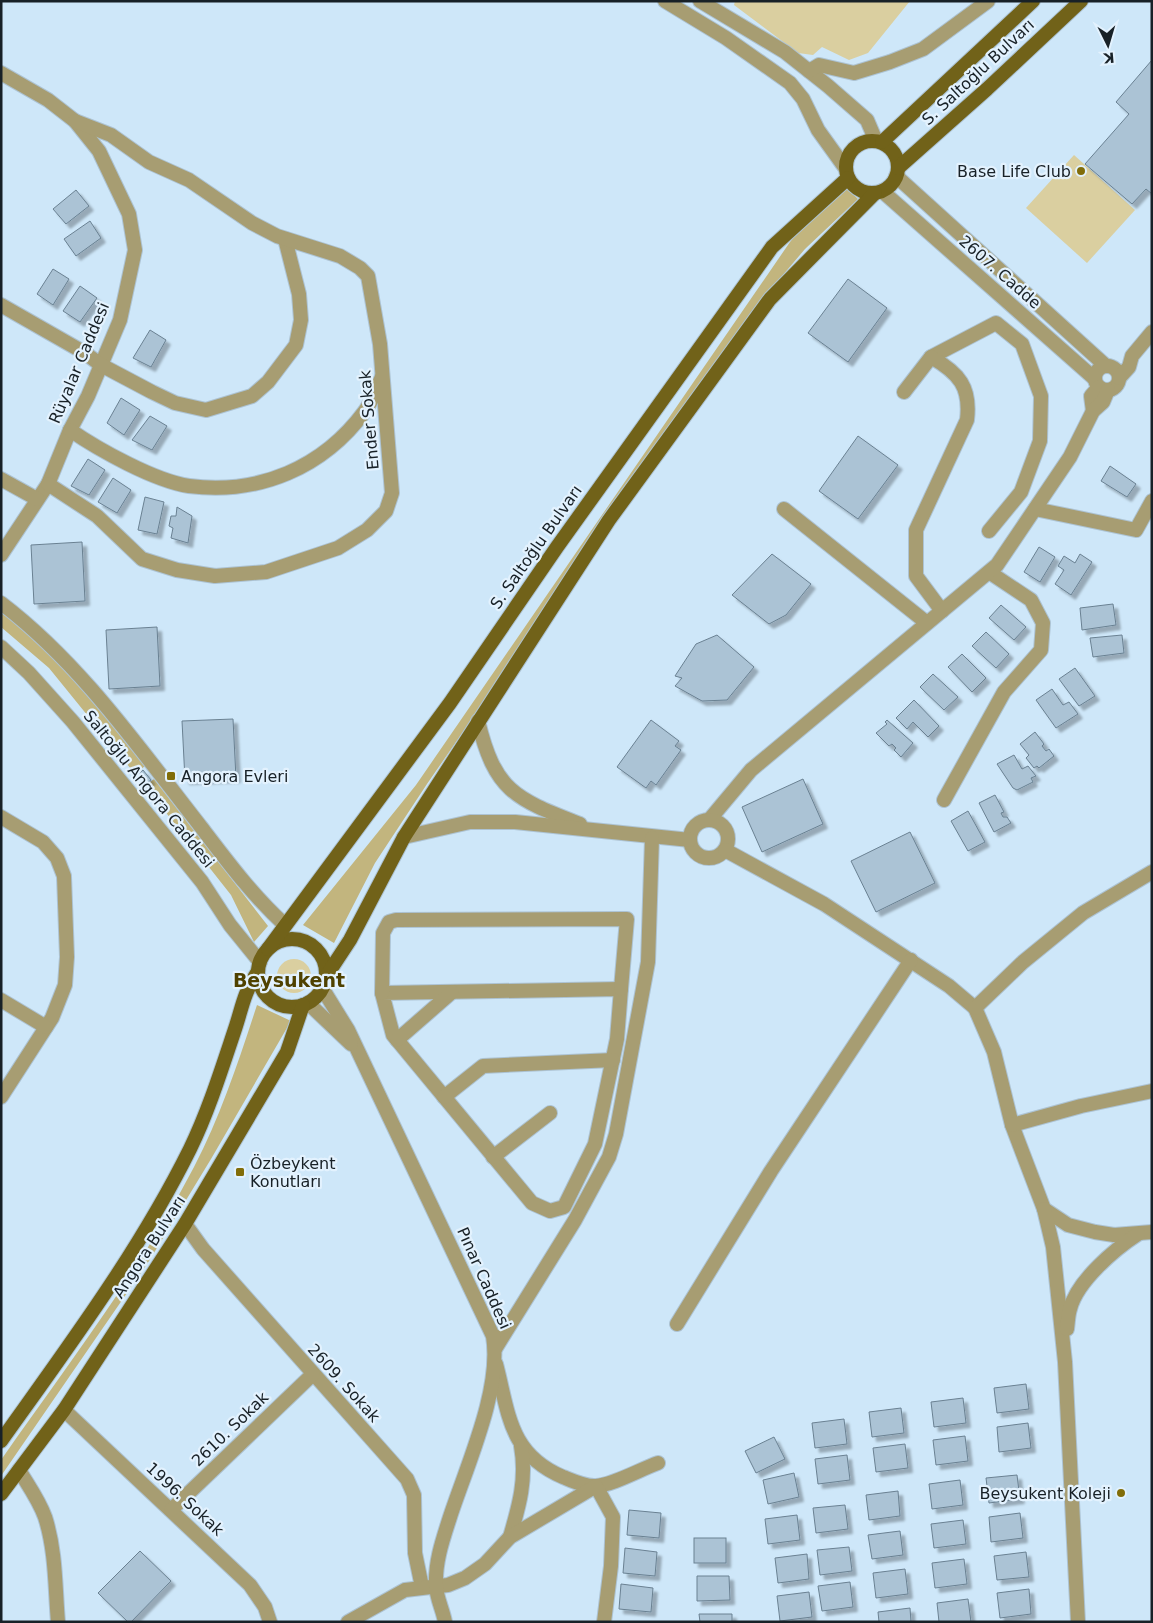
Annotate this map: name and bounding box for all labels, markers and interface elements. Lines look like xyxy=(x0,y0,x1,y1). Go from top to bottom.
street label: S. Saltoğlu Bulvarı xyxy=(918,15,1038,129)
north arrow xyxy=(1083,20,1133,70)
text: K xyxy=(1102,50,1115,66)
place label: Base Life Club xyxy=(957,162,1071,181)
marker: Base Life Club xyxy=(1075,165,1087,177)
street label: 2607. Cadde xyxy=(955,231,1045,313)
street label: Rüyalar Caddesi xyxy=(45,300,113,426)
street label: Ender Sokak xyxy=(355,369,383,471)
street label: S. Saltoğlu Bulvarı xyxy=(486,482,586,612)
street label: Saltoğlu Angora Caddesi xyxy=(80,707,218,871)
place label: Angora Evleri xyxy=(181,767,288,786)
marker: Angora Evleri xyxy=(165,770,177,782)
district label: Beysukent xyxy=(233,969,345,991)
place label: Özbeykent Konutları xyxy=(250,1154,335,1191)
marker: Özbeykent Konutları xyxy=(234,1166,246,1178)
street label: Angora Bulvarı xyxy=(109,1192,189,1302)
street label: Pınar Caddesi xyxy=(453,1224,515,1332)
street label: 2609. Sokak xyxy=(304,1340,385,1427)
street label: 2610. Sokak xyxy=(188,1387,273,1470)
street label: 1996. Sokak xyxy=(142,1458,228,1540)
place label: Beysukent Koleji xyxy=(980,1484,1111,1503)
marker: Beysukent Koleji xyxy=(1115,1487,1127,1499)

